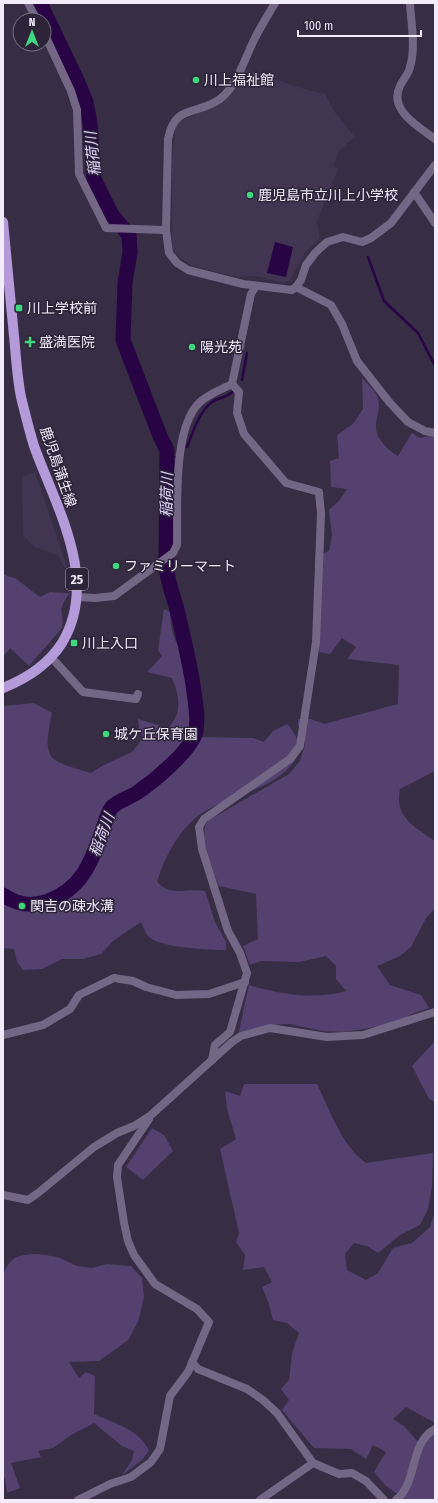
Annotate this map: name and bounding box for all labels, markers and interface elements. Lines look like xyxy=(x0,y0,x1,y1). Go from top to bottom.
north arrow xyxy=(12,12,52,52)
scale bar xyxy=(298,12,421,38)
text: N xyxy=(29,16,35,29)
text: 100 m xyxy=(304,19,333,33)
place label: 川上福祉館 xyxy=(204,72,274,89)
marker: 川上福祉館 xyxy=(191,75,201,85)
water label: 稲荷川 xyxy=(81,129,104,177)
place label: 鹿児島市立川上小学校 xyxy=(258,187,398,204)
marker: 鹿児島市立川上小学校 xyxy=(245,190,255,200)
place label: 川上学校前 xyxy=(27,300,97,317)
marker: 川上学校前 xyxy=(14,303,24,313)
place label: 盛満医院 xyxy=(39,334,95,351)
marker: 盛満医院 xyxy=(24,336,36,348)
place label: 陽光苑 xyxy=(200,339,242,356)
marker: 陽光苑 xyxy=(187,342,197,352)
street label: 鹿児島蒲生線 xyxy=(36,425,80,509)
water label: 稲荷川 xyxy=(158,470,176,518)
place label: ファミリーマート xyxy=(124,558,236,575)
marker: ファミリーマート xyxy=(111,561,121,571)
road number: 25 xyxy=(66,568,88,590)
place label: 川上入口 xyxy=(82,635,138,652)
marker: 川上入口 xyxy=(69,638,79,648)
place label: 城ケ丘保育園 xyxy=(114,726,198,743)
marker: 城ケ丘保育園 xyxy=(101,729,111,739)
water label: 稲荷川 xyxy=(86,809,119,859)
place label: 関吉の疎水溝 xyxy=(30,898,114,915)
marker: 関吉の疎水溝 xyxy=(17,901,27,911)

